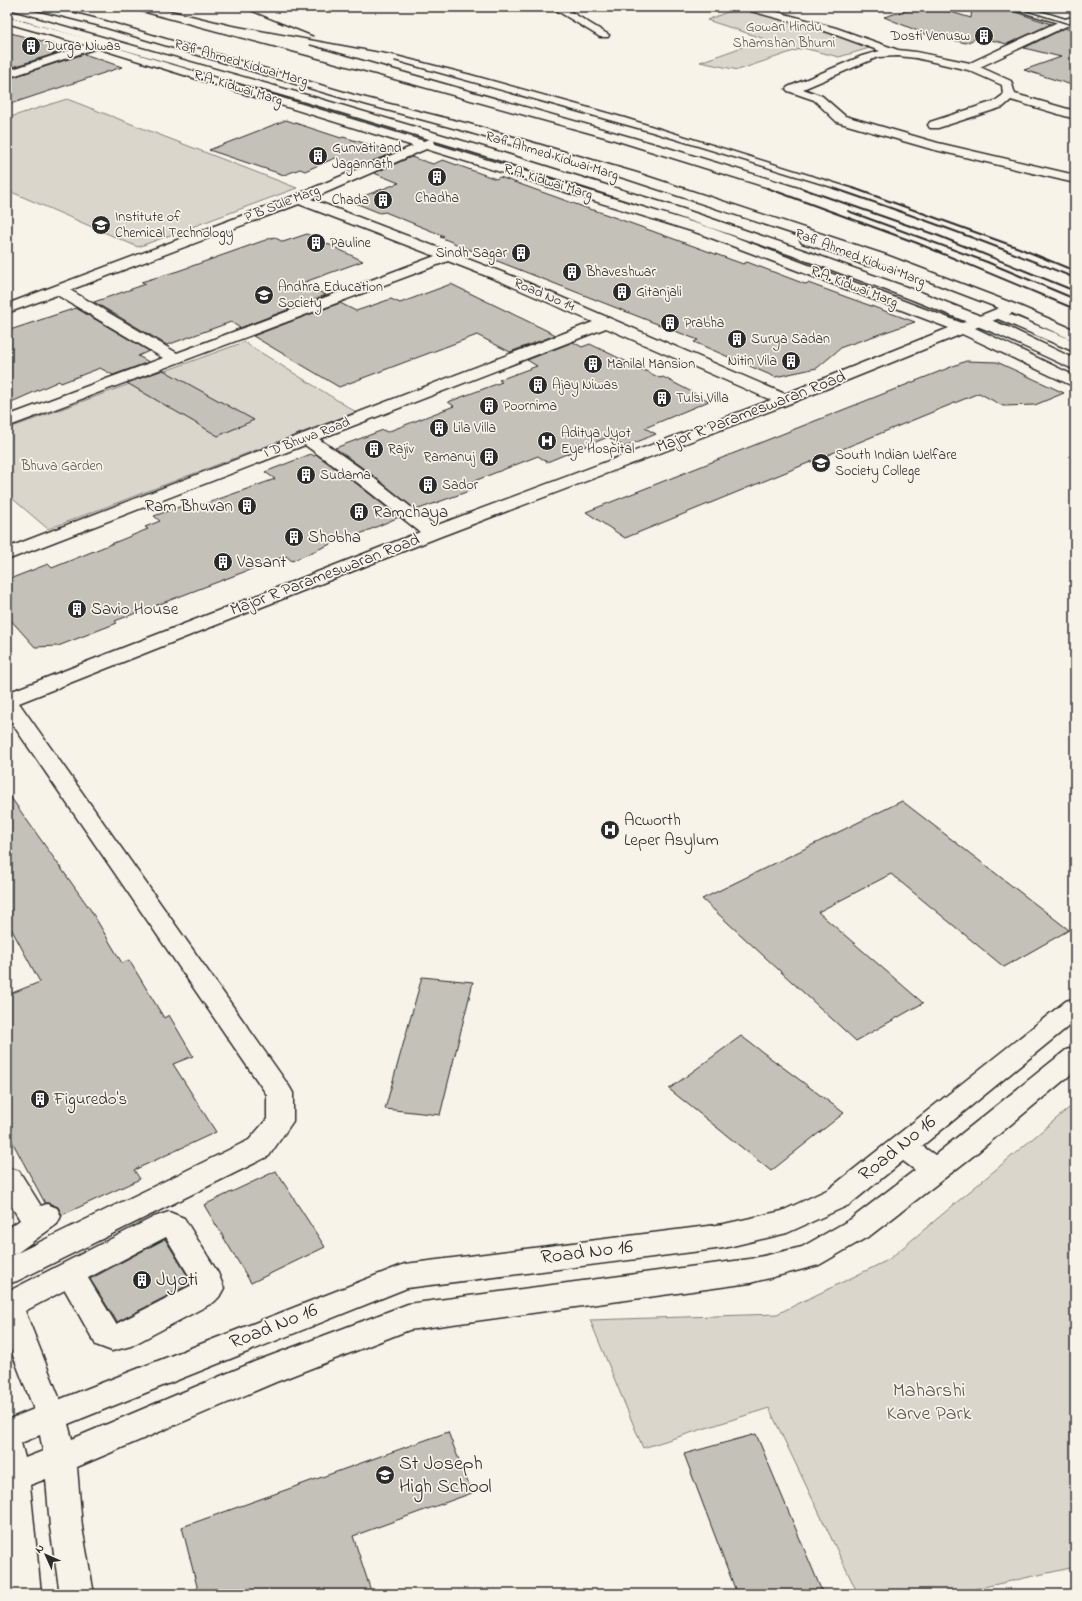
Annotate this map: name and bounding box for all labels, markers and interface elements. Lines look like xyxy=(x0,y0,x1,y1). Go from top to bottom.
park label: Gowari Hindu Shamshan Bhumi xyxy=(733,17,835,54)
building icon: Dosti Venusw xyxy=(973,25,995,47)
place label: Dosti Venusw xyxy=(890,26,970,47)
street label: Rafi Ahmed Kidwai Marg xyxy=(171,34,310,93)
building icon: Durga Niwas xyxy=(20,35,42,57)
place label: Durga Niwas xyxy=(44,36,121,58)
street label: R.A. Kidwai Marg xyxy=(191,64,285,112)
street label: Rafi Ahmed Kidwai Marg xyxy=(483,126,621,187)
place label: Gunvati and Jagannath xyxy=(332,138,402,176)
building icon: Gunvati and Jagannath xyxy=(307,145,329,167)
street label: R.A. Kidwai Marg xyxy=(501,158,595,206)
building icon: Chadha xyxy=(426,166,448,188)
street label: P B Sule Marg xyxy=(241,180,323,229)
place label: Chadha xyxy=(415,188,459,209)
building icon: Chada xyxy=(372,189,394,211)
place label: Chada xyxy=(332,190,369,211)
place label: Institute of Chemical Technology xyxy=(115,207,233,245)
school or university icon: Institute of Chemical Technology xyxy=(90,214,112,236)
street label: Rafi Ahmed Kidwai Marg xyxy=(791,223,928,294)
building icon: Pauline xyxy=(305,232,327,254)
place label: Pauline xyxy=(330,233,372,254)
building icon: Sindh Sagar xyxy=(510,242,532,264)
place label: Sindh Sagar xyxy=(436,243,508,265)
building icon: Bhaveshwar xyxy=(561,261,583,283)
street label: R.A. Kidwai Marg xyxy=(807,261,901,314)
place label: Bhaveshwar xyxy=(585,262,656,283)
street label: Road No 14 xyxy=(510,273,578,317)
place label: Andhra Education Society xyxy=(278,277,383,315)
building icon: Gitanjali xyxy=(611,281,633,303)
place label: Gitanjali xyxy=(636,282,682,303)
school or university icon: Andhra Education Society xyxy=(253,284,275,306)
building icon: Prabha xyxy=(659,312,681,334)
place label: Prabha xyxy=(684,313,724,334)
building icon: Surya Sadan xyxy=(726,328,748,350)
place label: Surya Sadan xyxy=(751,329,830,351)
building icon: Nitin Vila xyxy=(780,350,802,372)
place label: Nitin Vila xyxy=(728,351,777,372)
building icon: Manilal Mansion xyxy=(582,353,604,375)
place label: Manilal Mansion xyxy=(607,354,695,375)
street label: Major R Parameswaran Road xyxy=(653,364,850,460)
building icon: Ajay Niwas xyxy=(527,374,549,396)
place label: Ajay Niwas xyxy=(552,375,618,397)
building icon: Tulsi Villa xyxy=(651,387,673,409)
place label: Tulsi Villa xyxy=(676,388,729,409)
building icon: Poornima xyxy=(478,395,500,417)
place label: Poornima xyxy=(503,396,557,417)
street label: I D Bhuva Road xyxy=(261,412,353,464)
building icon: Lila Villa xyxy=(428,417,450,439)
place label: Lila Villa xyxy=(453,418,496,439)
place label: Aditya Jyot Eye Hospital xyxy=(561,423,634,461)
hospital icon: Aditya Jyot Eye Hospital xyxy=(536,430,558,452)
building icon: Rajiv xyxy=(363,438,385,460)
place label: Rajiv xyxy=(388,439,415,460)
place label: South Indian Welfare Society College xyxy=(835,445,957,483)
building icon: Ramanuj xyxy=(478,446,500,468)
place label: Ramanuj xyxy=(424,447,476,468)
school or university icon: South Indian Welfare Society College xyxy=(810,452,832,474)
park label: Bhuva Garden xyxy=(20,456,103,477)
building icon: Sudama xyxy=(295,464,317,486)
place label: Sudama xyxy=(320,465,371,486)
building icon: Sador xyxy=(417,474,439,496)
place label: Sador xyxy=(442,475,479,496)
place label: Ram Bhuvan xyxy=(145,494,233,519)
building icon: Ram Bhuvan xyxy=(236,495,258,517)
place label: Ramchaya xyxy=(373,500,448,526)
building icon: Ramchaya xyxy=(348,501,370,523)
place label: Shobha xyxy=(308,525,361,550)
building icon: Shobha xyxy=(283,526,305,548)
street label: Major R Parameswaran Road xyxy=(227,527,424,623)
place label: Vasant xyxy=(236,550,286,575)
building icon: Vasant xyxy=(212,551,234,573)
place label: Savio House xyxy=(91,597,179,622)
building icon: Savio House xyxy=(66,598,88,620)
place label: Acworth Leper Asylum xyxy=(624,808,719,854)
hospital icon: Acworth Leper Asylum xyxy=(599,819,621,841)
place label: Figuredo's xyxy=(53,1087,127,1114)
building icon: Figuredo's xyxy=(29,1088,51,1110)
street label: Road No 16 xyxy=(853,1108,943,1189)
street label: Road No 16 xyxy=(539,1233,635,1273)
place label: Jyoti xyxy=(156,1266,198,1295)
building icon: Jyoti xyxy=(131,1269,153,1291)
street label: Road No 16 xyxy=(226,1296,323,1358)
park label: Maharshi Karve Park xyxy=(886,1377,972,1429)
place label: St Joseph High School xyxy=(399,1450,492,1503)
school or university icon: St Joseph High School xyxy=(374,1464,396,1486)
north arrow xyxy=(26,1535,66,1575)
text: N xyxy=(31,1540,48,1557)

